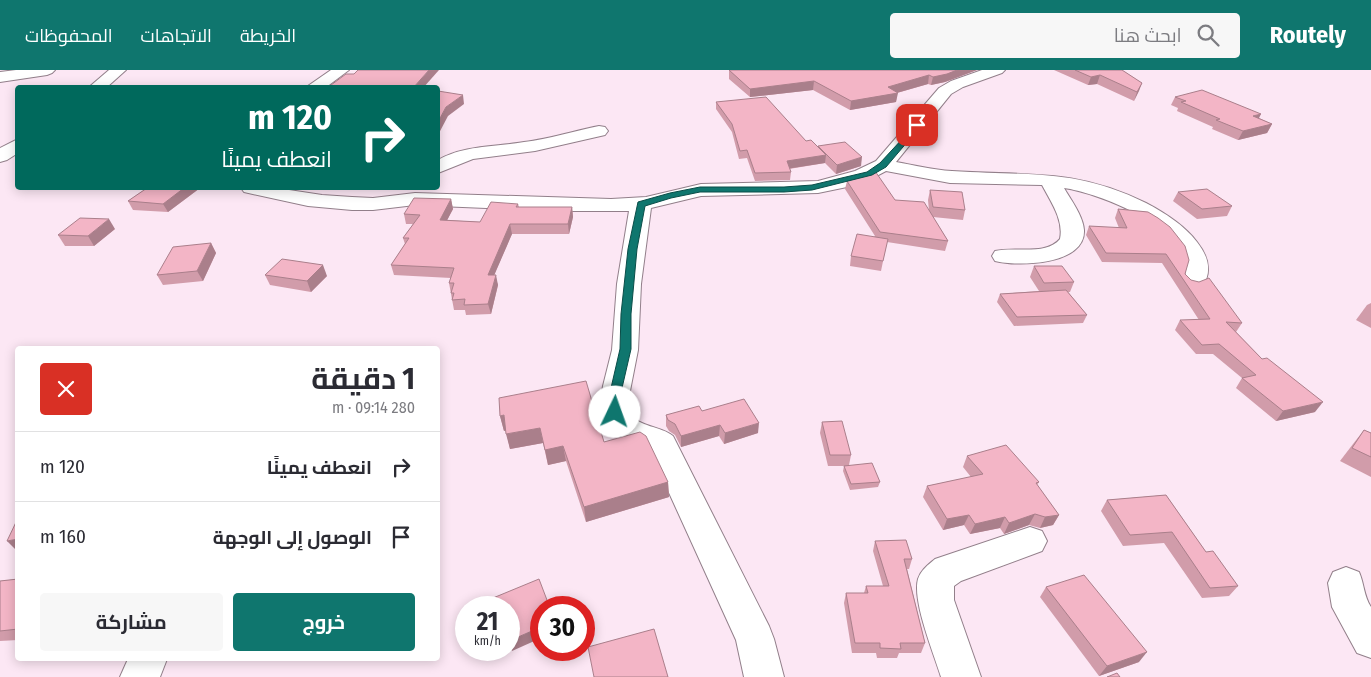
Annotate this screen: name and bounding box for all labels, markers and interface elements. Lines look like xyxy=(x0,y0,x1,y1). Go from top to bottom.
search box xyxy=(890,13,1240,58)
icon: search xyxy=(1194,21,1222,49)
text: Routely xyxy=(1270,21,1346,49)
text: ابحث هنا xyxy=(1114,24,1182,47)
text: المحفوظات xyxy=(25,25,113,47)
text: الاتجاهات xyxy=(141,25,212,47)
text: الخريطة xyxy=(240,25,296,47)
text: 120 m xyxy=(248,96,332,138)
pin xyxy=(896,104,938,146)
icon: right xyxy=(350,105,415,170)
icon: arrive xyxy=(903,111,931,139)
text: انعطف يمينًا xyxy=(221,146,332,173)
text: 1 دقيقة xyxy=(311,361,415,397)
button: close xyxy=(40,363,92,415)
position arrow xyxy=(588,385,640,437)
text: 280 m · 09:14 xyxy=(332,398,415,417)
icon: right xyxy=(387,453,415,481)
text: 120 m xyxy=(40,455,85,478)
text: انعطف يمينًا xyxy=(267,456,372,479)
icon: arrive xyxy=(387,523,415,551)
text: 160 m xyxy=(40,525,86,548)
text: الوصول إلى الوجهة xyxy=(213,526,372,549)
button: مشاركة xyxy=(40,593,223,651)
button: خروج xyxy=(233,593,415,651)
speed limit sign: 30 xyxy=(530,596,595,661)
text: 21 xyxy=(477,607,498,637)
text: km/h xyxy=(474,634,501,648)

